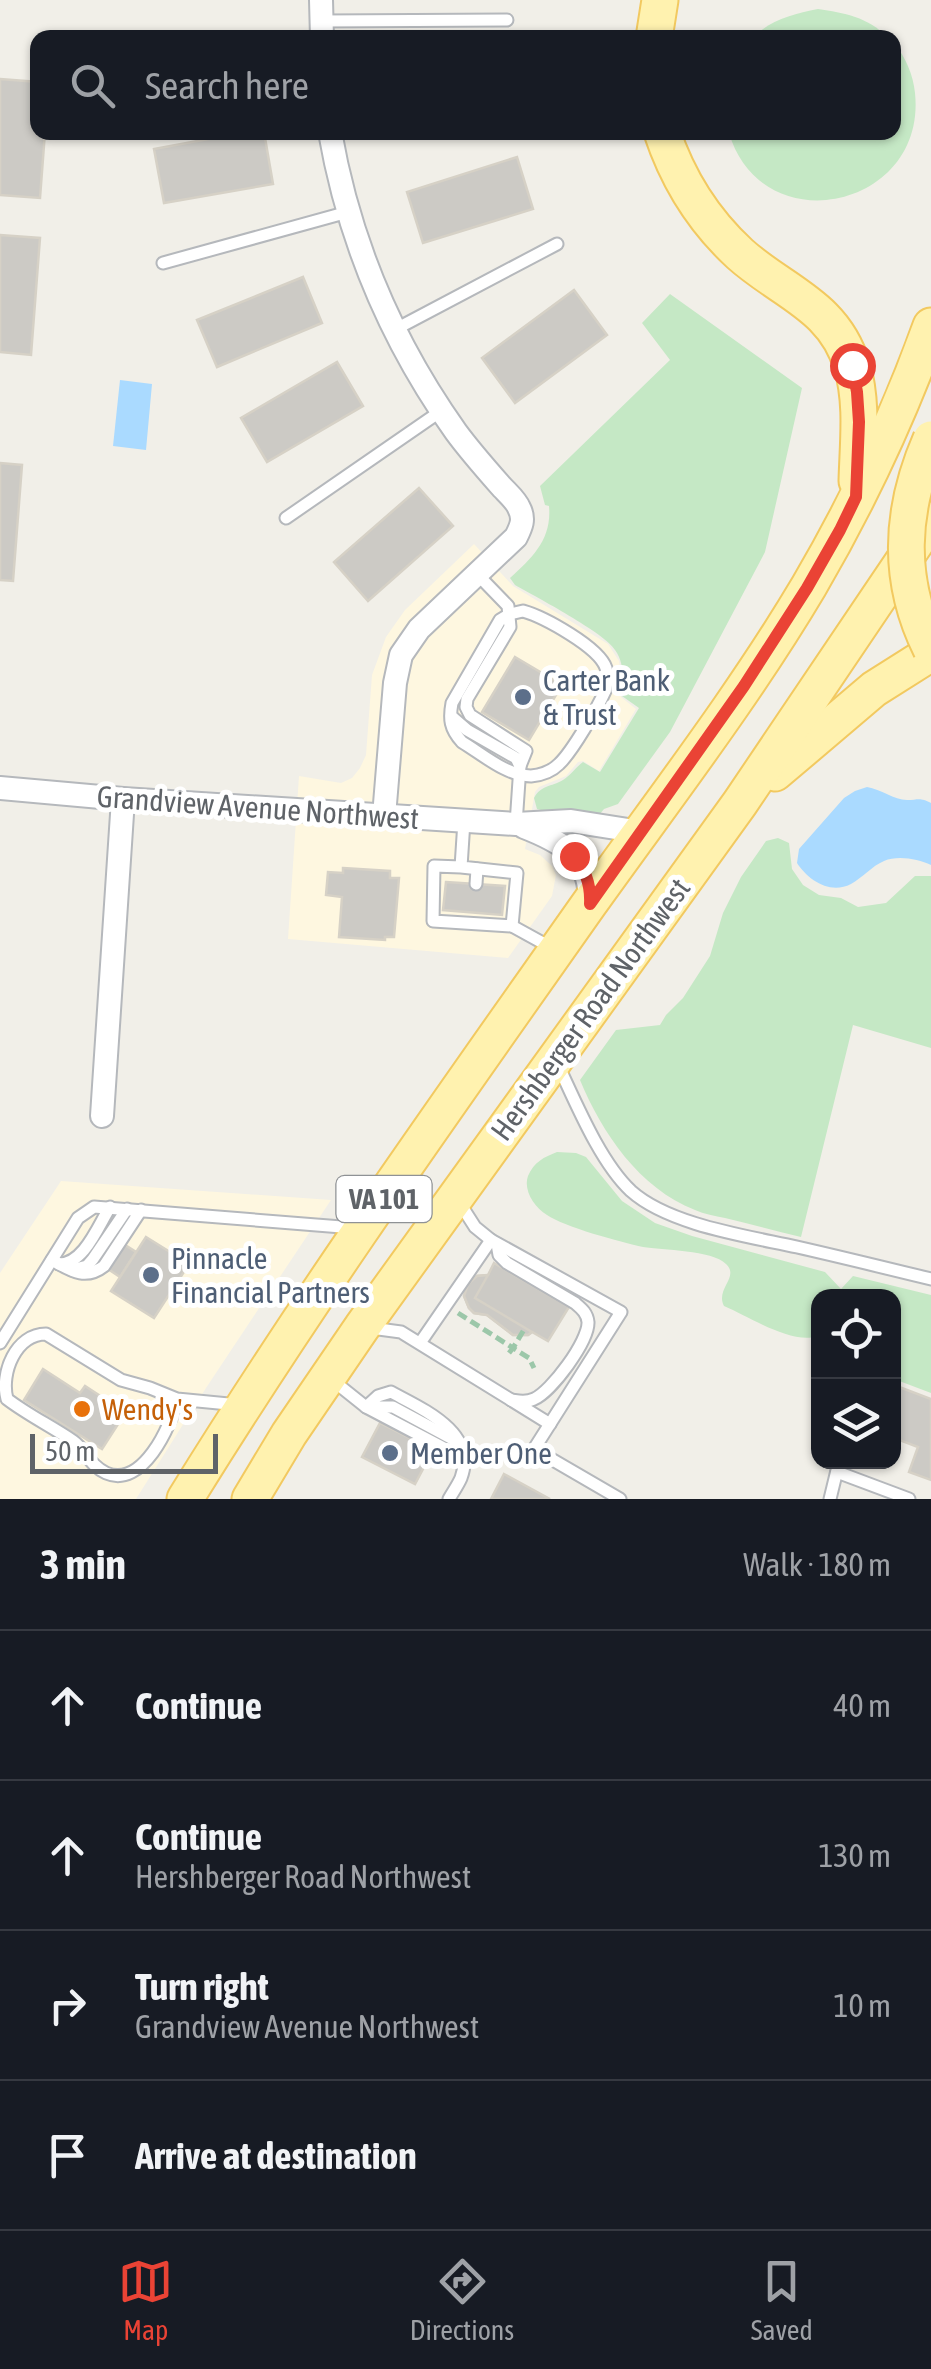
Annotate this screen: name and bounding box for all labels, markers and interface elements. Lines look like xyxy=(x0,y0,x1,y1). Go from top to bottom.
search box xyxy=(30,30,901,140)
icon: search xyxy=(65,58,120,113)
text: Search here xyxy=(145,64,309,107)
route start xyxy=(830,343,876,389)
place label: Carter Bank & Trust xyxy=(543,663,670,731)
marker: Carter Bank & Trust xyxy=(512,686,534,708)
street label: Grandview Avenue Northwest xyxy=(96,779,420,835)
route end xyxy=(552,834,598,880)
street label: Hershberger Road Northwest xyxy=(484,872,696,1146)
road number: VA 101 xyxy=(336,1176,432,1222)
place label: Pinnacle Financial Partners xyxy=(171,1241,370,1309)
marker: Pinnacle Financial Partners xyxy=(140,1264,162,1286)
map controls xyxy=(811,1289,901,1469)
button: locate xyxy=(811,1289,901,1379)
button: layers xyxy=(811,1379,901,1469)
place label: Wendy's xyxy=(102,1392,193,1426)
marker: Wendy's xyxy=(71,1398,93,1420)
scale bar xyxy=(30,1429,218,1474)
text: 50 m xyxy=(45,1435,95,1467)
place label: Member One xyxy=(410,1436,552,1470)
marker: Member One xyxy=(379,1442,401,1464)
text: 3 min xyxy=(40,1540,126,1588)
text: Walk · 180 m xyxy=(743,1546,891,1583)
icon: ahead xyxy=(40,1678,95,1733)
text: Continue xyxy=(135,1684,262,1727)
text: 40 m xyxy=(833,1687,891,1724)
text: Continue xyxy=(135,1815,262,1858)
icon: ahead xyxy=(40,1828,95,1883)
text: 130 m xyxy=(818,1837,891,1874)
text: Hershberger Road Northwest xyxy=(135,1858,471,1895)
text: Turn right xyxy=(135,1965,269,2008)
icon: right xyxy=(40,1978,95,2033)
text: 10 m xyxy=(833,1987,891,2024)
text: Grandview Avenue Northwest xyxy=(135,2008,479,2045)
icon: arrive xyxy=(40,2128,95,2183)
text: Arrive at destination xyxy=(135,2134,417,2177)
tab: Map xyxy=(118,2254,173,2346)
tab: Directions xyxy=(410,2254,514,2346)
tab: Saved xyxy=(751,2254,813,2346)

